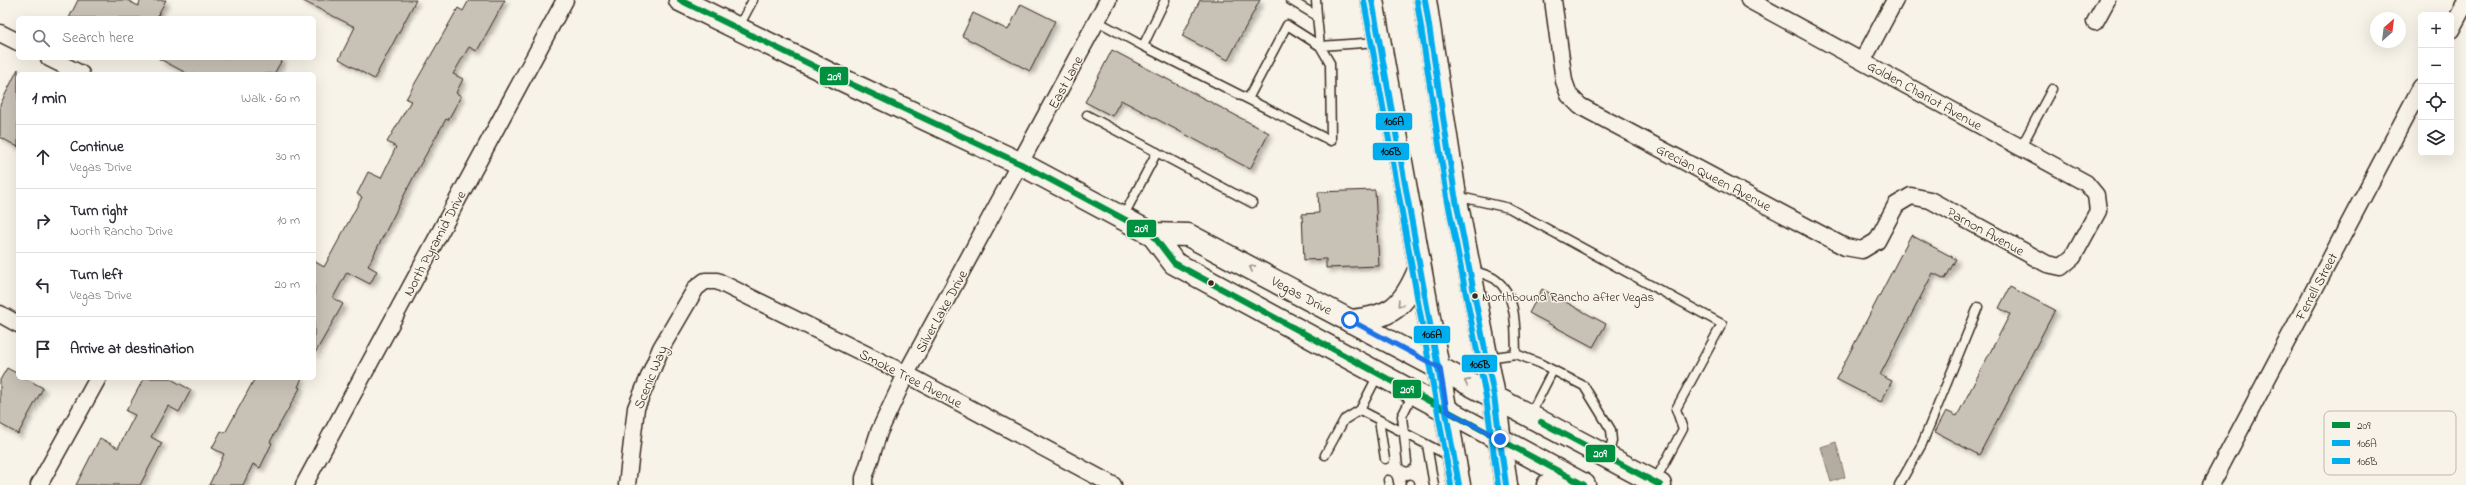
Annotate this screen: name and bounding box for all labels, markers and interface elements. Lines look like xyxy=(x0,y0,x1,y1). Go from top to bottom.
north arrow xyxy=(2370,12,2406,48)
map controls xyxy=(2418,12,2454,156)
button: + xyxy=(2418,12,2454,48)
search box xyxy=(16,16,316,60)
icon: search xyxy=(30,27,52,49)
text: Search here xyxy=(62,27,134,49)
button: − xyxy=(2418,48,2454,84)
street label: East Lane xyxy=(1044,52,1089,113)
street label: Golden Chariot Avenue xyxy=(1863,56,1986,137)
line badge: 209 xyxy=(819,66,849,86)
text: 209 xyxy=(826,69,841,85)
button: locate xyxy=(2418,84,2454,120)
text: 1 min xyxy=(32,86,66,111)
text: Walk · 60 m xyxy=(241,89,300,108)
line badge: 106A xyxy=(1375,112,1413,131)
text: 106A xyxy=(1384,114,1404,130)
button: layers xyxy=(2418,120,2454,156)
text: Continue xyxy=(70,136,124,158)
street label: Grecian Queen Avenue xyxy=(1652,139,1775,218)
line badge: 106B xyxy=(1372,142,1410,161)
text: 106B xyxy=(1381,144,1402,160)
icon: ahead xyxy=(32,146,54,168)
text: 30 m xyxy=(276,147,300,166)
text: Vegas Drive xyxy=(70,158,132,177)
street label: North Pyramid Drive xyxy=(399,187,473,301)
text: Turn right xyxy=(70,200,128,222)
street label: Parnon Avenue xyxy=(1943,202,2028,263)
icon: right xyxy=(32,210,54,232)
text: 10 m xyxy=(277,211,300,230)
line badge: 209 xyxy=(1126,219,1157,238)
text: 209 xyxy=(1133,221,1148,237)
text: North Rancho Drive xyxy=(70,222,173,241)
street label: Ferrell Street xyxy=(2290,249,2344,325)
text: Turn left xyxy=(70,264,123,286)
street label: Silver Lake Drive xyxy=(911,266,974,357)
one-way arrow xyxy=(1249,266,1256,273)
street label: Vegas Drive xyxy=(1266,271,1336,322)
icon: left xyxy=(32,274,54,296)
text: 20 m xyxy=(275,275,300,294)
unlabelled marker xyxy=(1206,278,1216,288)
text: Vegas Drive xyxy=(70,286,132,305)
place label: Northbound Rancho after Vegas xyxy=(1482,288,1654,308)
marker: Northbound Rancho after Vegas xyxy=(1470,291,1480,301)
one-way arrow xyxy=(1397,299,1404,307)
route start xyxy=(1341,311,1359,329)
line badge: 106A xyxy=(1413,325,1451,344)
text: 106A xyxy=(1422,327,1442,343)
icon: arrive xyxy=(32,338,54,360)
text: Arrive at destination xyxy=(70,338,194,360)
street label: Scenic Way xyxy=(629,342,675,413)
street label: Smoke Tree Avenue xyxy=(855,344,966,415)
line badge: 106B xyxy=(1461,354,1498,373)
text: 106B xyxy=(1470,357,1491,373)
line badge: 209 xyxy=(1392,379,1422,399)
one-way arrow xyxy=(1464,380,1471,387)
text: 209 xyxy=(1399,382,1414,398)
legend xyxy=(2324,411,2456,475)
text: 209 xyxy=(2357,418,2371,434)
route end xyxy=(1491,430,1509,448)
text: 106A xyxy=(2357,436,2377,452)
line badge: 209 xyxy=(1585,444,1616,463)
text: 209 xyxy=(1592,446,1607,462)
text: 106B xyxy=(2357,454,2378,470)

